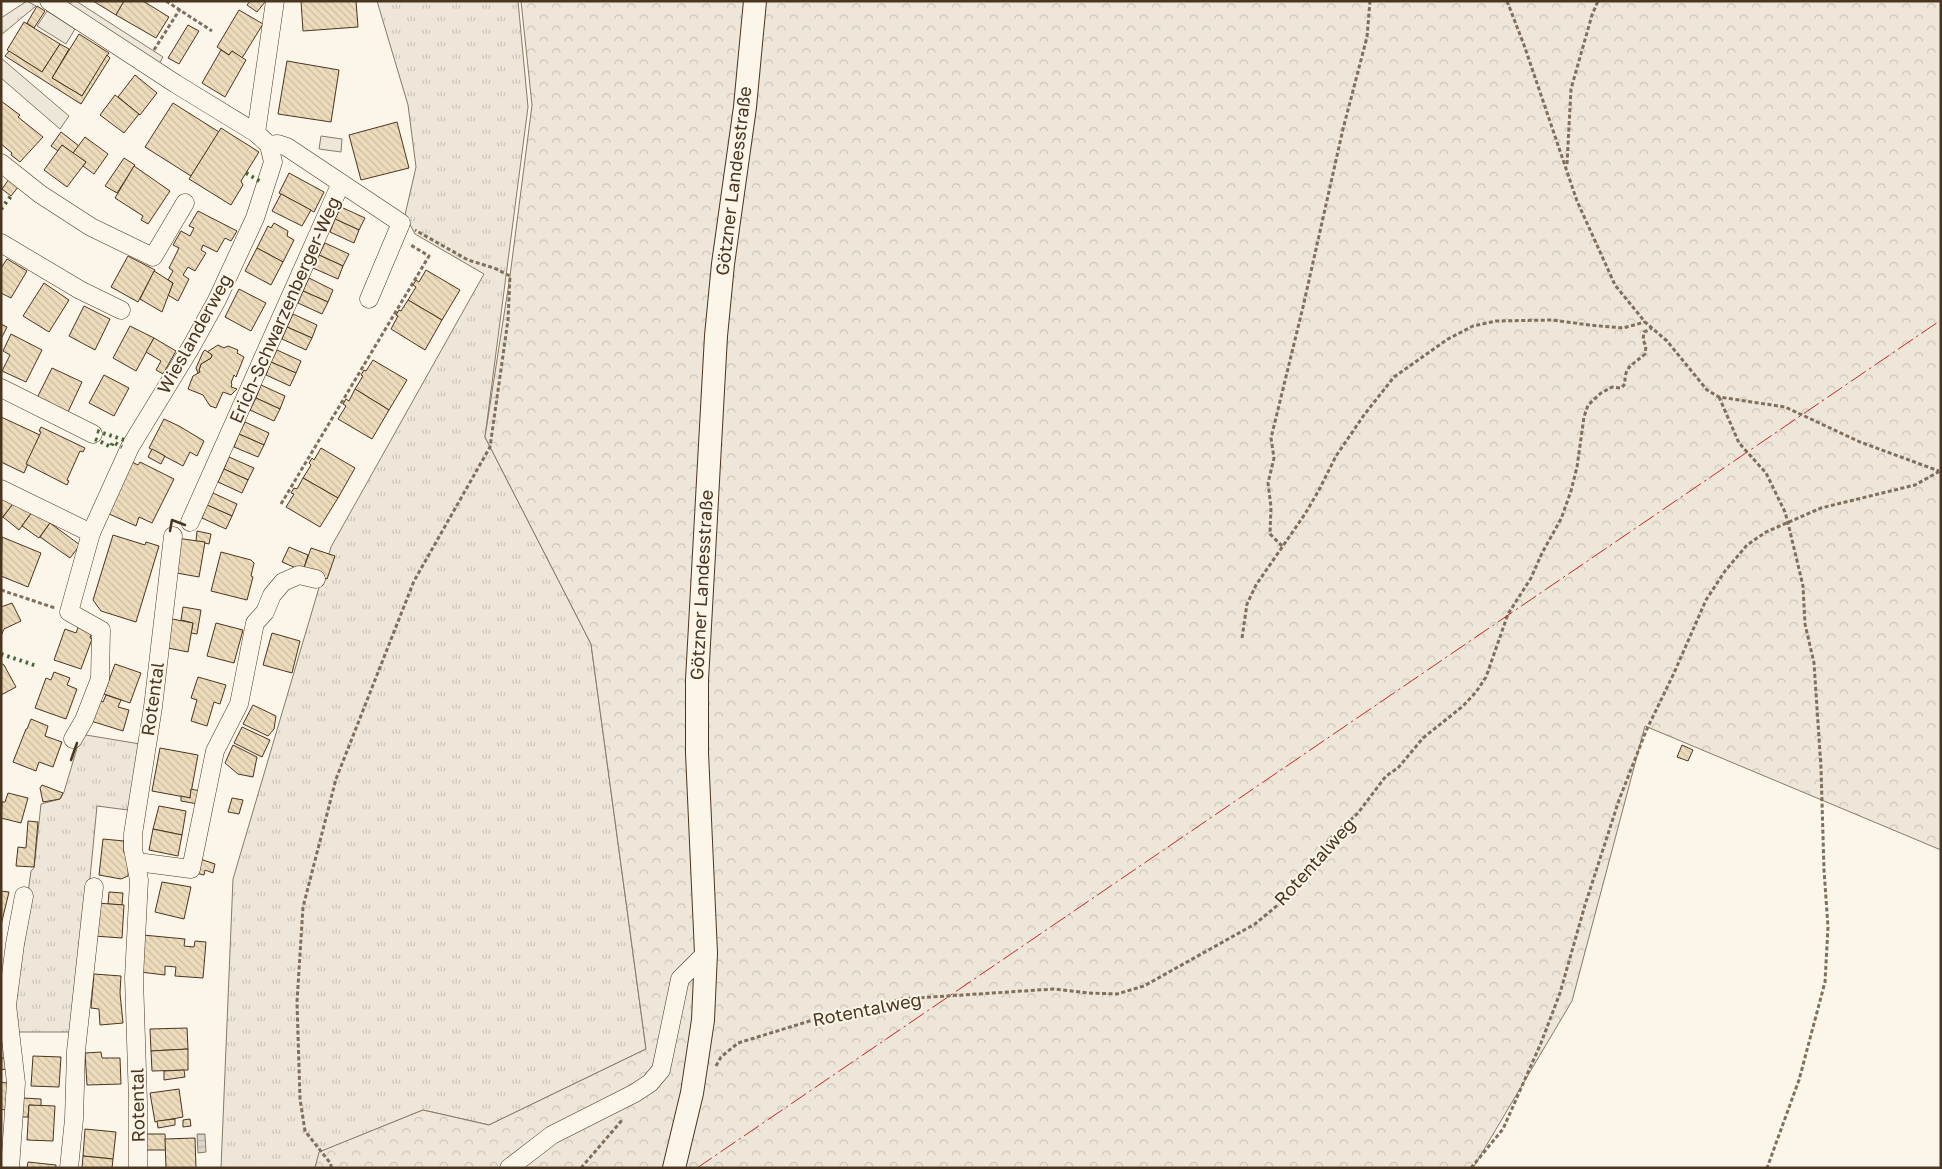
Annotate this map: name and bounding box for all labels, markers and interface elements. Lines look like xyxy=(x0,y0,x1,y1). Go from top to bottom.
street label: Götzner Landesstraße xyxy=(710,85,756,277)
street label: Erich-Schwarzenberger-Weg xyxy=(224,193,344,426)
street label: Wieslanderweg xyxy=(152,270,236,397)
street label: Götzner Landesstraße xyxy=(685,489,717,681)
street label: Rotental xyxy=(136,660,168,737)
street label: Rotentalweg xyxy=(1269,813,1359,910)
street label: Rotentalweg xyxy=(811,988,923,1030)
street label: Rotental xyxy=(125,1067,149,1142)

